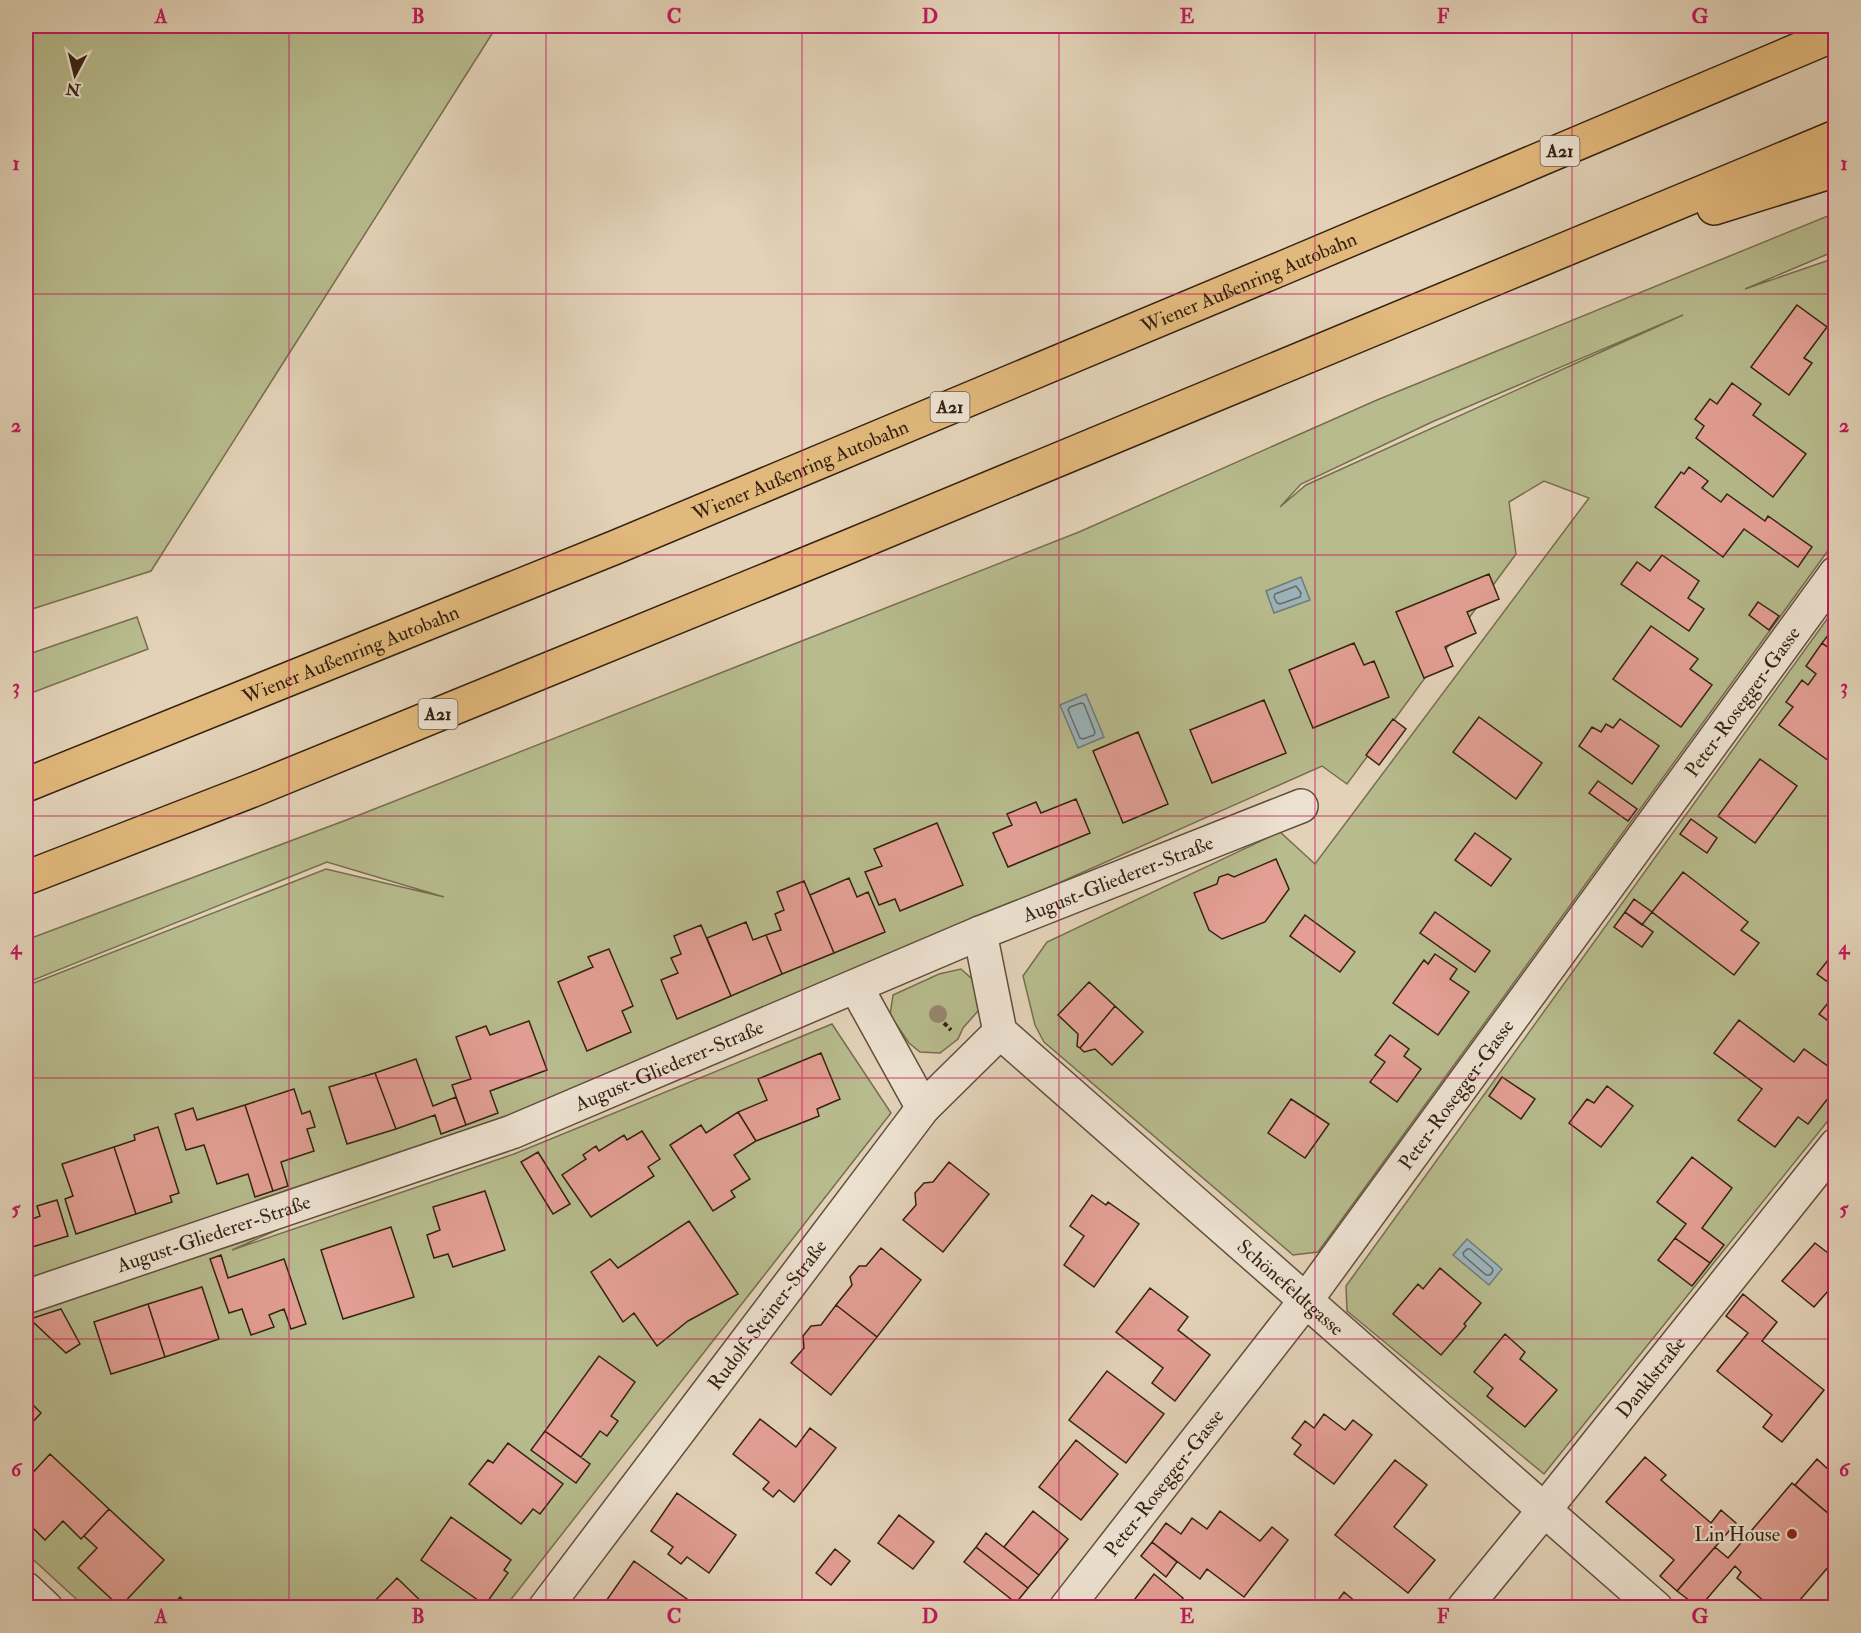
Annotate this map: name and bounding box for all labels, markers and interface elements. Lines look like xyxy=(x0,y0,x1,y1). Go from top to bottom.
text: A xyxy=(154,4,168,29)
text: B xyxy=(411,4,425,29)
text: C xyxy=(667,4,681,29)
text: D xyxy=(922,4,938,29)
text: E xyxy=(1180,4,1195,29)
text: F xyxy=(1437,4,1450,29)
text: G xyxy=(1692,4,1709,29)
north arrow xyxy=(45,45,105,105)
text: N xyxy=(64,78,83,100)
road number: A21 xyxy=(1540,136,1580,166)
text: 1 xyxy=(12,151,20,176)
text: 1 xyxy=(1840,151,1848,176)
street label: Wiener Außenring Autobahn xyxy=(1136,226,1360,339)
road number: A21 xyxy=(930,392,970,422)
text: 2 xyxy=(11,413,21,438)
text: 2 xyxy=(1839,413,1849,438)
street label: Wiener Außenring Autobahn xyxy=(688,414,912,527)
street label: Wiener Außenring Autobahn xyxy=(238,600,463,710)
street label: Peter-Rosegger-Gasse xyxy=(1679,622,1806,782)
text: 3 xyxy=(12,674,20,699)
text: 3 xyxy=(1840,674,1848,699)
road number: A21 xyxy=(418,699,458,729)
street label: August-Gliederer-Straße xyxy=(1018,830,1217,928)
text: 4 xyxy=(10,935,23,960)
text: 4 xyxy=(1838,935,1851,960)
street label: August-Gliederer-Straße xyxy=(570,1014,768,1117)
street label: Peter-Rosegger-Gasse xyxy=(1393,1014,1520,1175)
street label: August-Gliederer-Straße xyxy=(113,1189,314,1279)
text: 5 xyxy=(12,1196,22,1221)
text: 5 xyxy=(1840,1196,1850,1221)
street label: Schönefeldtgasse xyxy=(1232,1234,1349,1341)
street label: Rudolf-Steiner-Straße xyxy=(702,1235,832,1395)
street label: Danklstraße xyxy=(1611,1331,1691,1423)
street label: Peter-Rosegger-Gasse xyxy=(1099,1404,1229,1562)
text: 6 xyxy=(11,1457,23,1482)
text: 6 xyxy=(1839,1457,1851,1482)
place label: Lin House xyxy=(1694,1522,1780,1547)
marker: Lin House xyxy=(1785,1527,1799,1541)
text: A xyxy=(154,1604,168,1629)
text: B xyxy=(411,1604,425,1629)
text: C xyxy=(667,1604,681,1629)
text: D xyxy=(922,1604,938,1629)
text: E xyxy=(1180,1604,1195,1629)
text: F xyxy=(1437,1604,1450,1629)
text: G xyxy=(1692,1604,1709,1629)

